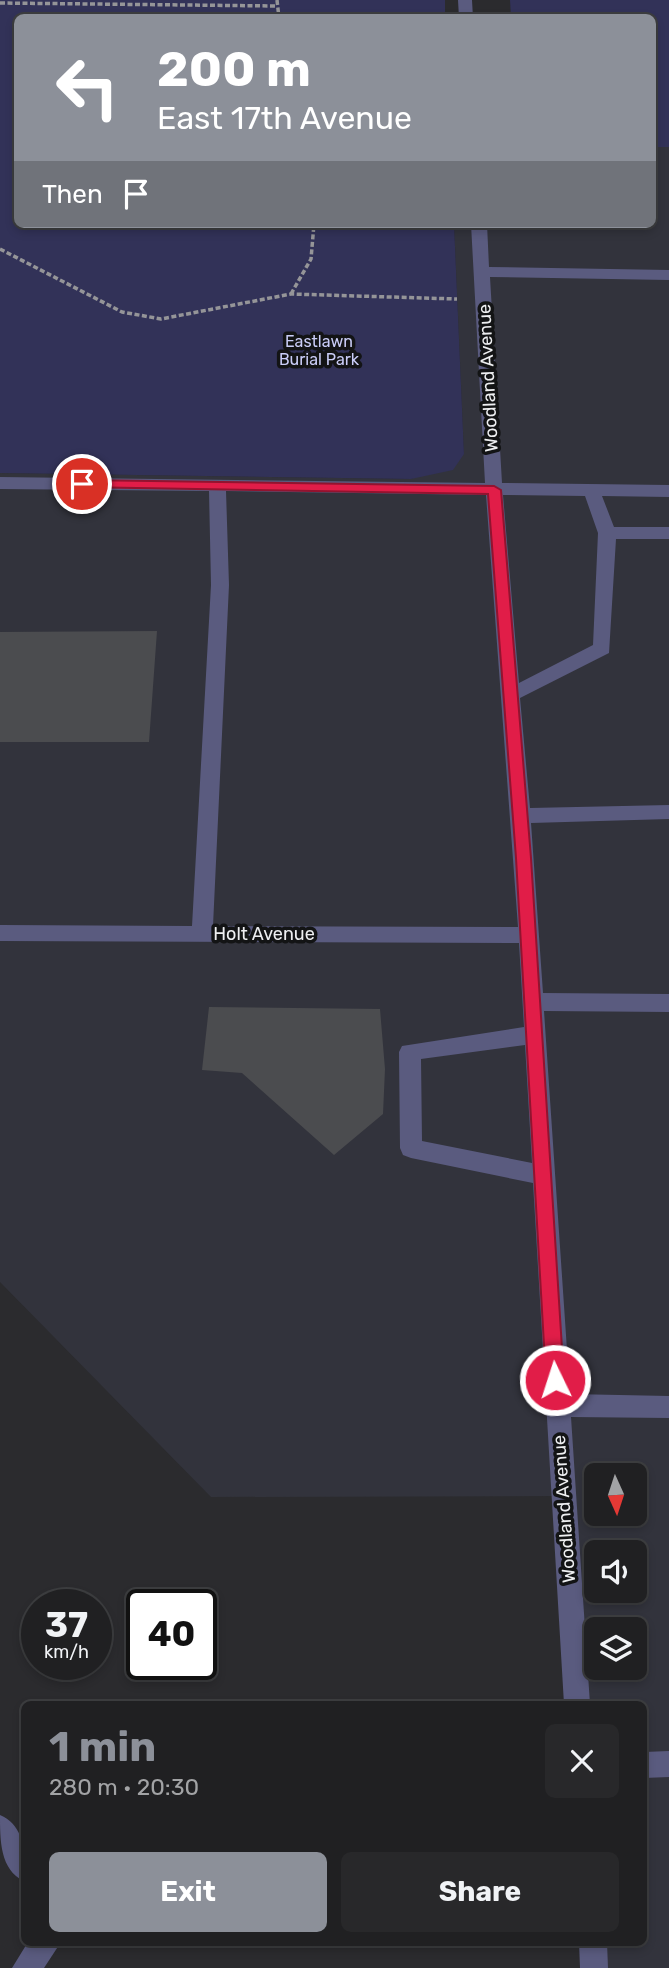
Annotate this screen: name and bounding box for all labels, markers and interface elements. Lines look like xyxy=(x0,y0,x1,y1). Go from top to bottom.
text: 200 m xyxy=(157,40,311,98)
icon: left xyxy=(42,42,133,133)
text: East 17th Avenue xyxy=(157,99,412,137)
icon: arrive xyxy=(117,175,155,213)
text: Then xyxy=(42,179,103,210)
street label: Woodland Avenue xyxy=(473,303,503,453)
park label: Eastlawn Burial Park xyxy=(279,332,360,369)
pin xyxy=(52,454,112,514)
icon: arrive xyxy=(63,465,101,503)
street label: Holt Avenue xyxy=(213,923,315,945)
position arrow xyxy=(518,1343,592,1417)
street label: Woodland Avenue xyxy=(548,1434,580,1584)
north arrow xyxy=(584,1463,648,1526)
map controls xyxy=(584,1463,647,1680)
button: sound xyxy=(584,1540,647,1603)
speed limit sign: 40 xyxy=(126,1589,217,1680)
text: 37 xyxy=(45,1604,88,1646)
button: layers xyxy=(584,1617,647,1680)
text: km/h xyxy=(44,1641,89,1663)
text: 1 min xyxy=(49,1722,156,1772)
button: close xyxy=(545,1724,619,1798)
text: 280 m · 20:30 xyxy=(49,1773,199,1801)
button: Exit xyxy=(49,1852,327,1932)
button: Share xyxy=(341,1852,619,1932)

